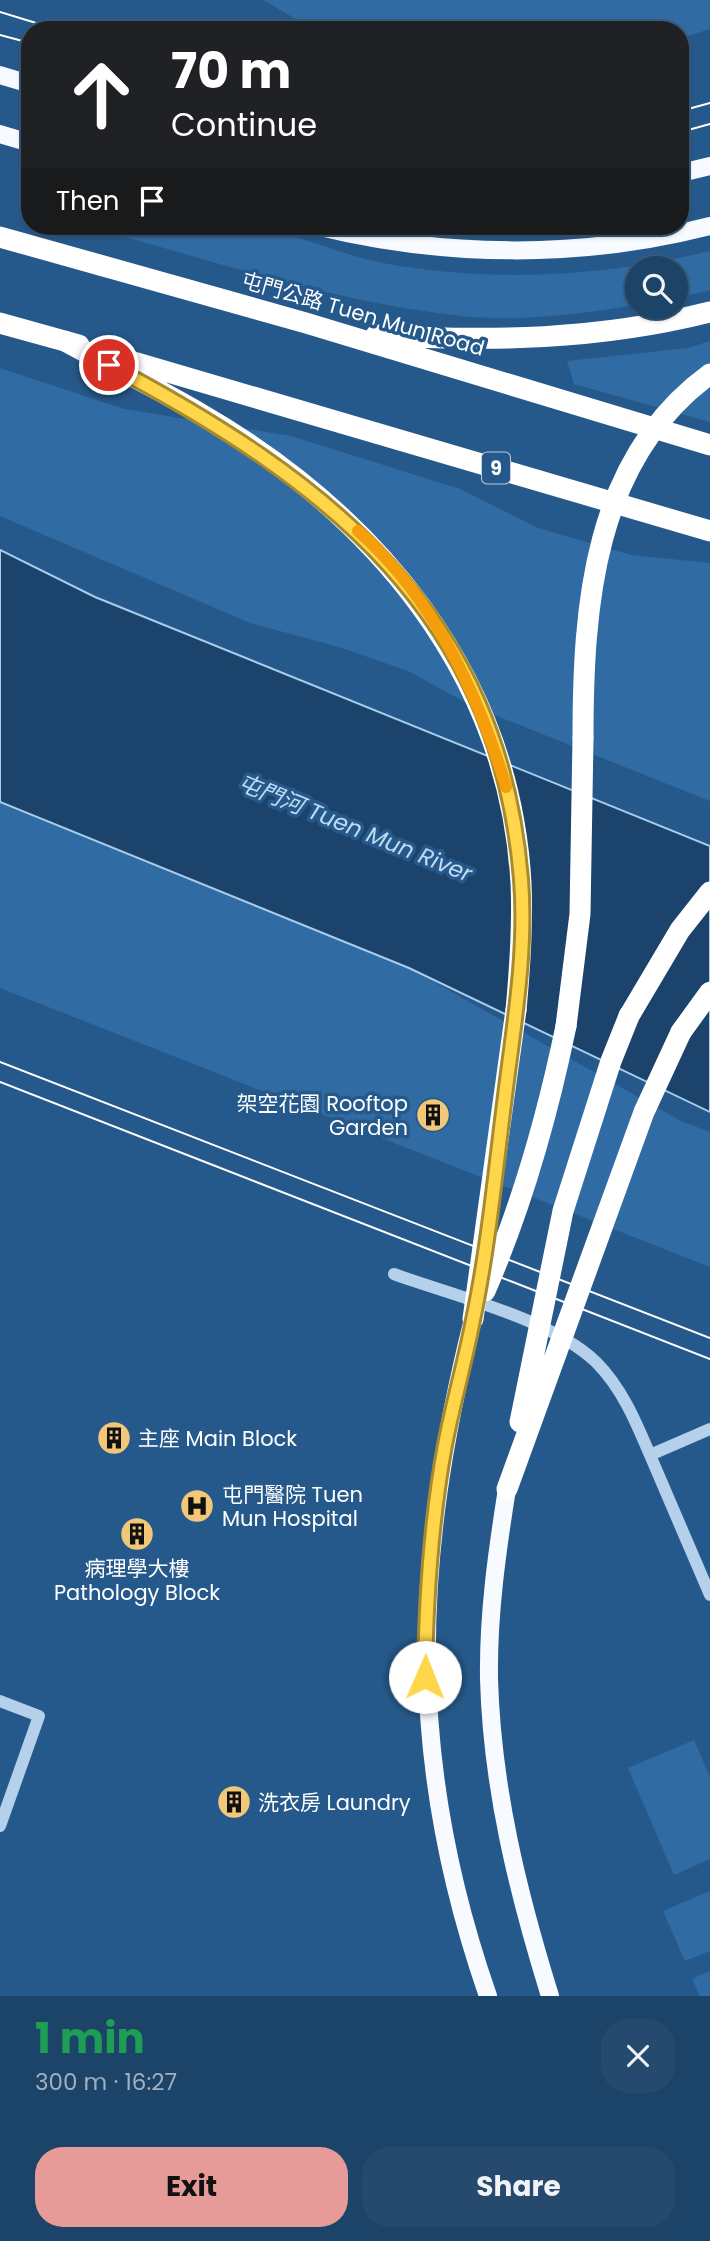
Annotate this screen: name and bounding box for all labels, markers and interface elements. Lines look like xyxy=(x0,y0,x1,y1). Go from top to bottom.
text: 70 m xyxy=(171,37,291,105)
icon: ahead xyxy=(56,49,147,140)
text: Continue xyxy=(171,102,317,147)
icon: arrive xyxy=(133,182,171,220)
text: Then xyxy=(56,183,119,219)
map controls xyxy=(625,256,688,319)
button: search xyxy=(625,256,688,319)
street label: 屯門公路 Tuen Mun Road xyxy=(238,265,488,363)
pin xyxy=(79,335,139,395)
icon: arrive xyxy=(90,346,128,384)
road number: 9 xyxy=(482,453,510,484)
water label: 屯門河 Tuen Mun River xyxy=(233,766,478,890)
place label: 架空花園 Rooftop Garden xyxy=(237,1089,408,1142)
building icon: 架空花園 Rooftop Garden xyxy=(414,1096,452,1134)
building icon: 主座 Main Block xyxy=(95,1419,133,1457)
place label: 主座 Main Block xyxy=(138,1424,297,1453)
place label: 屯門醫院 Tuen Mun Hospital xyxy=(222,1480,363,1533)
hospital icon: 屯門醫院 Tuen Mun Hospital xyxy=(178,1487,216,1525)
building icon: 病理學大樓 Pathology Block xyxy=(118,1515,156,1553)
place label: 病理學大樓 Pathology Block xyxy=(54,1554,220,1607)
position arrow xyxy=(388,1640,462,1714)
building icon: 洗衣房 Laundry xyxy=(215,1783,253,1821)
place label: 洗衣房 Laundry xyxy=(258,1788,411,1817)
text: 1 min xyxy=(35,2009,145,2068)
button: close xyxy=(601,2019,675,2093)
text: 300 m · 16:27 xyxy=(35,2066,177,2098)
button: Exit xyxy=(35,2147,348,2227)
button: Share xyxy=(362,2147,675,2227)

